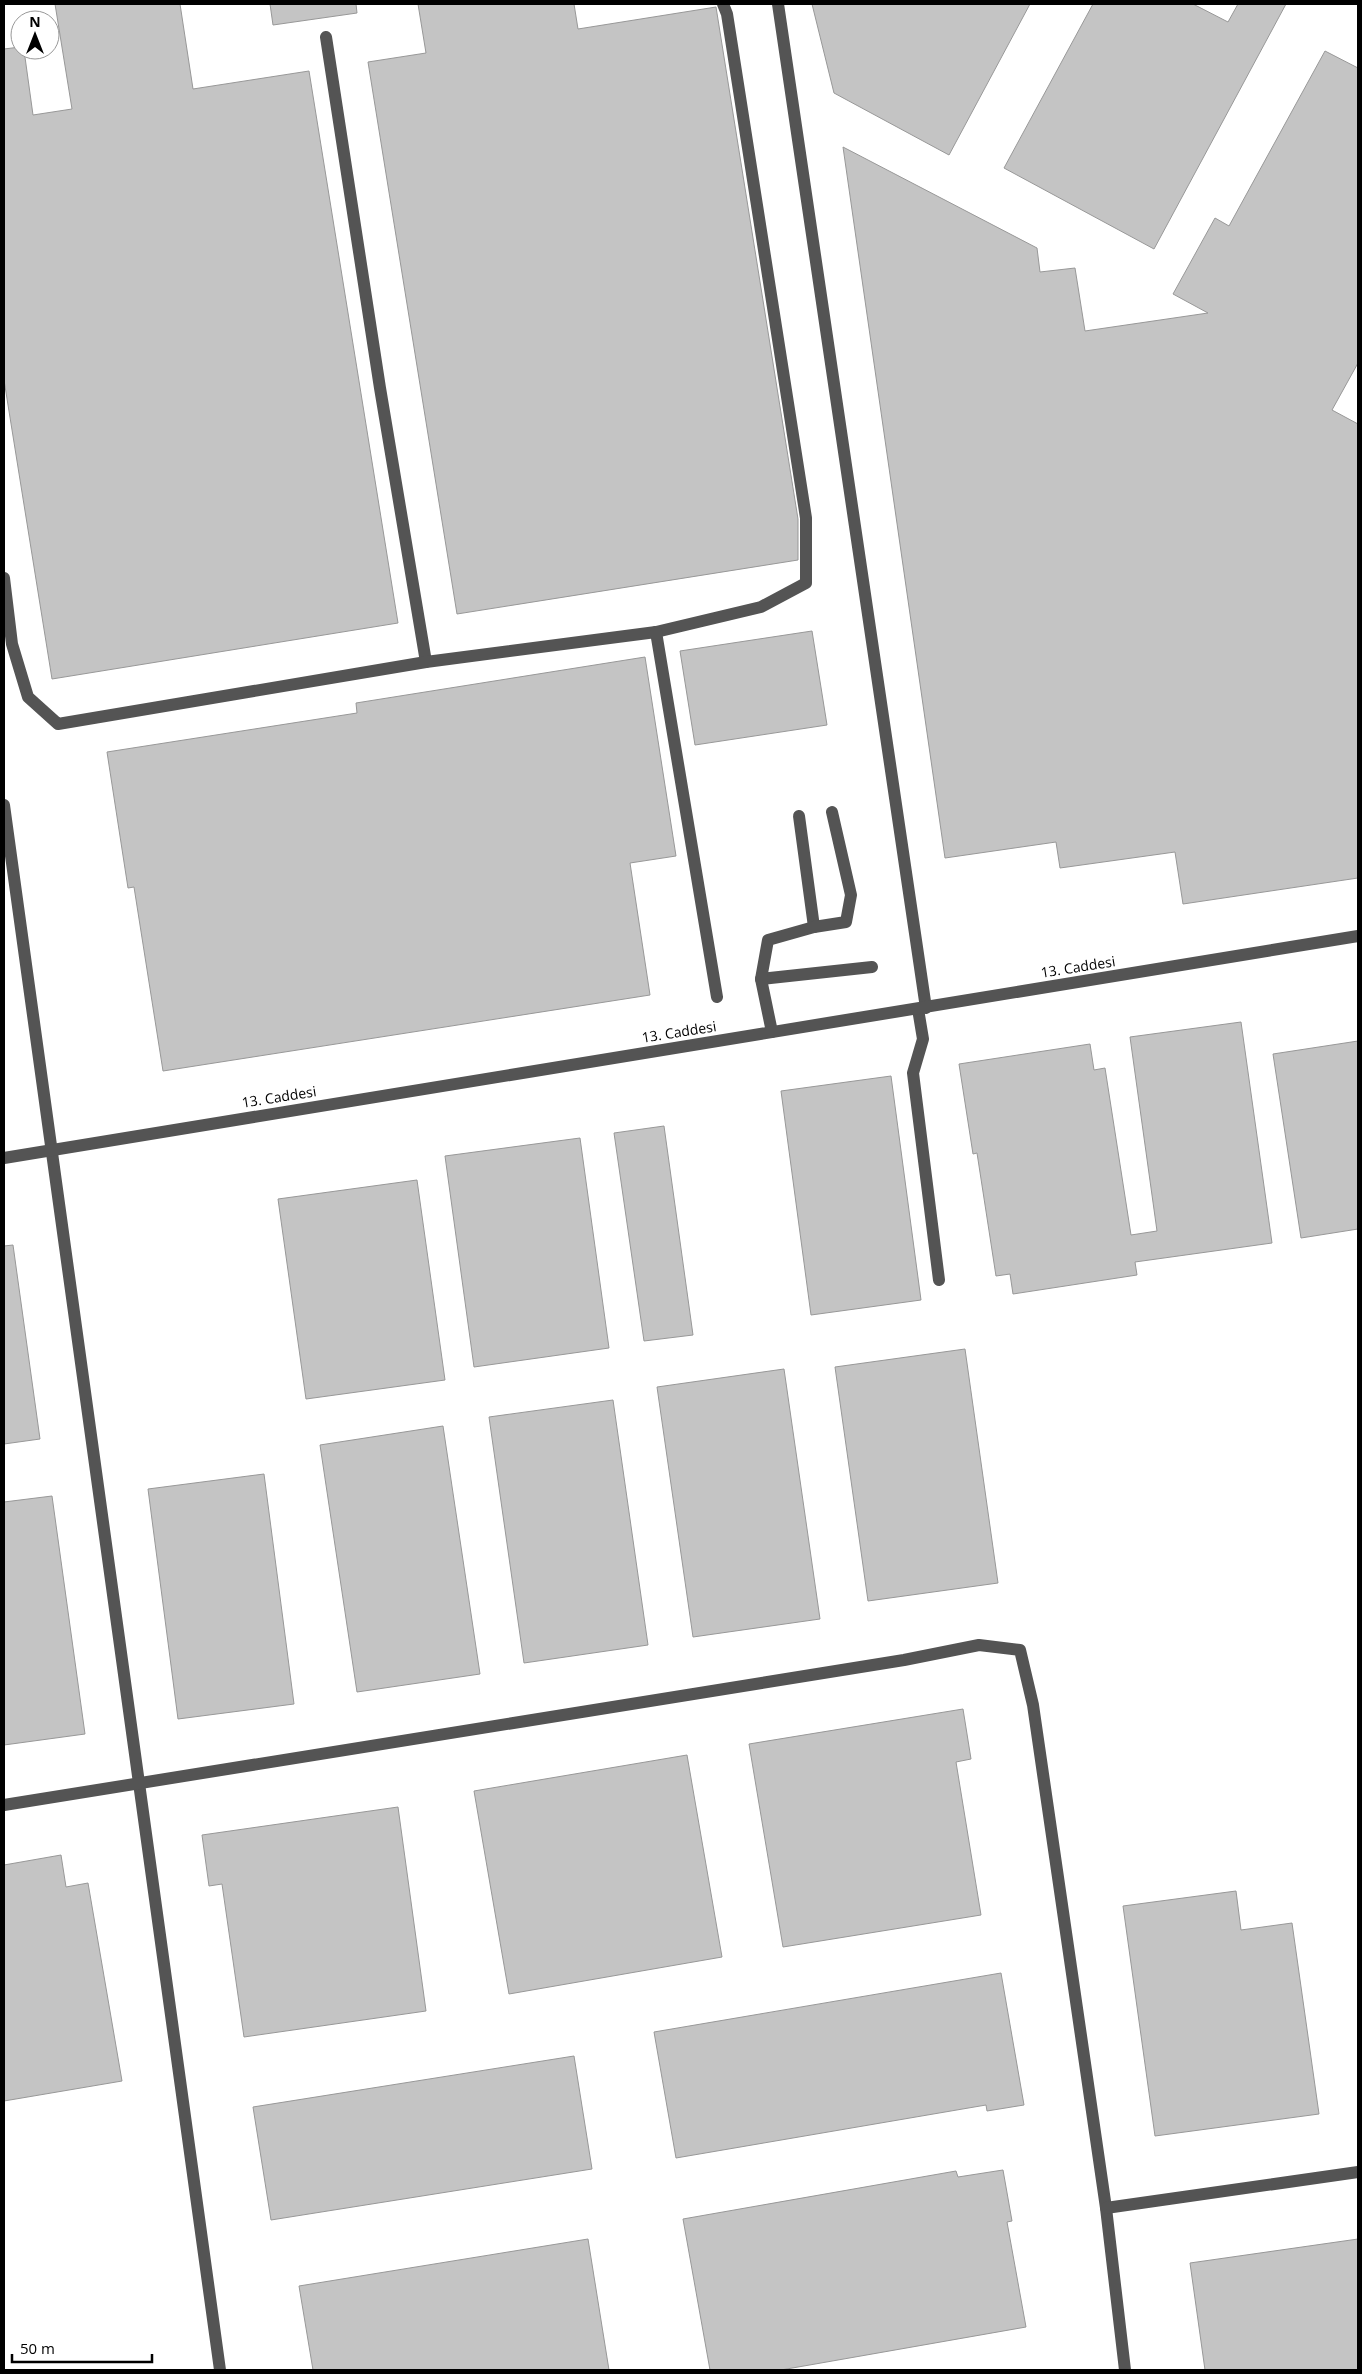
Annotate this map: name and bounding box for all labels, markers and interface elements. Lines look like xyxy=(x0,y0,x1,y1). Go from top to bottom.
north arrow xyxy=(10,10,60,60)
text: N xyxy=(29,12,41,31)
street label: 13. Caddesi xyxy=(1039,951,1117,982)
street label: 13. Caddesi xyxy=(640,1016,718,1047)
street label: 13. Caddesi xyxy=(240,1081,318,1112)
scale bar xyxy=(12,2332,152,2364)
text: 50 m xyxy=(20,2338,55,2358)

